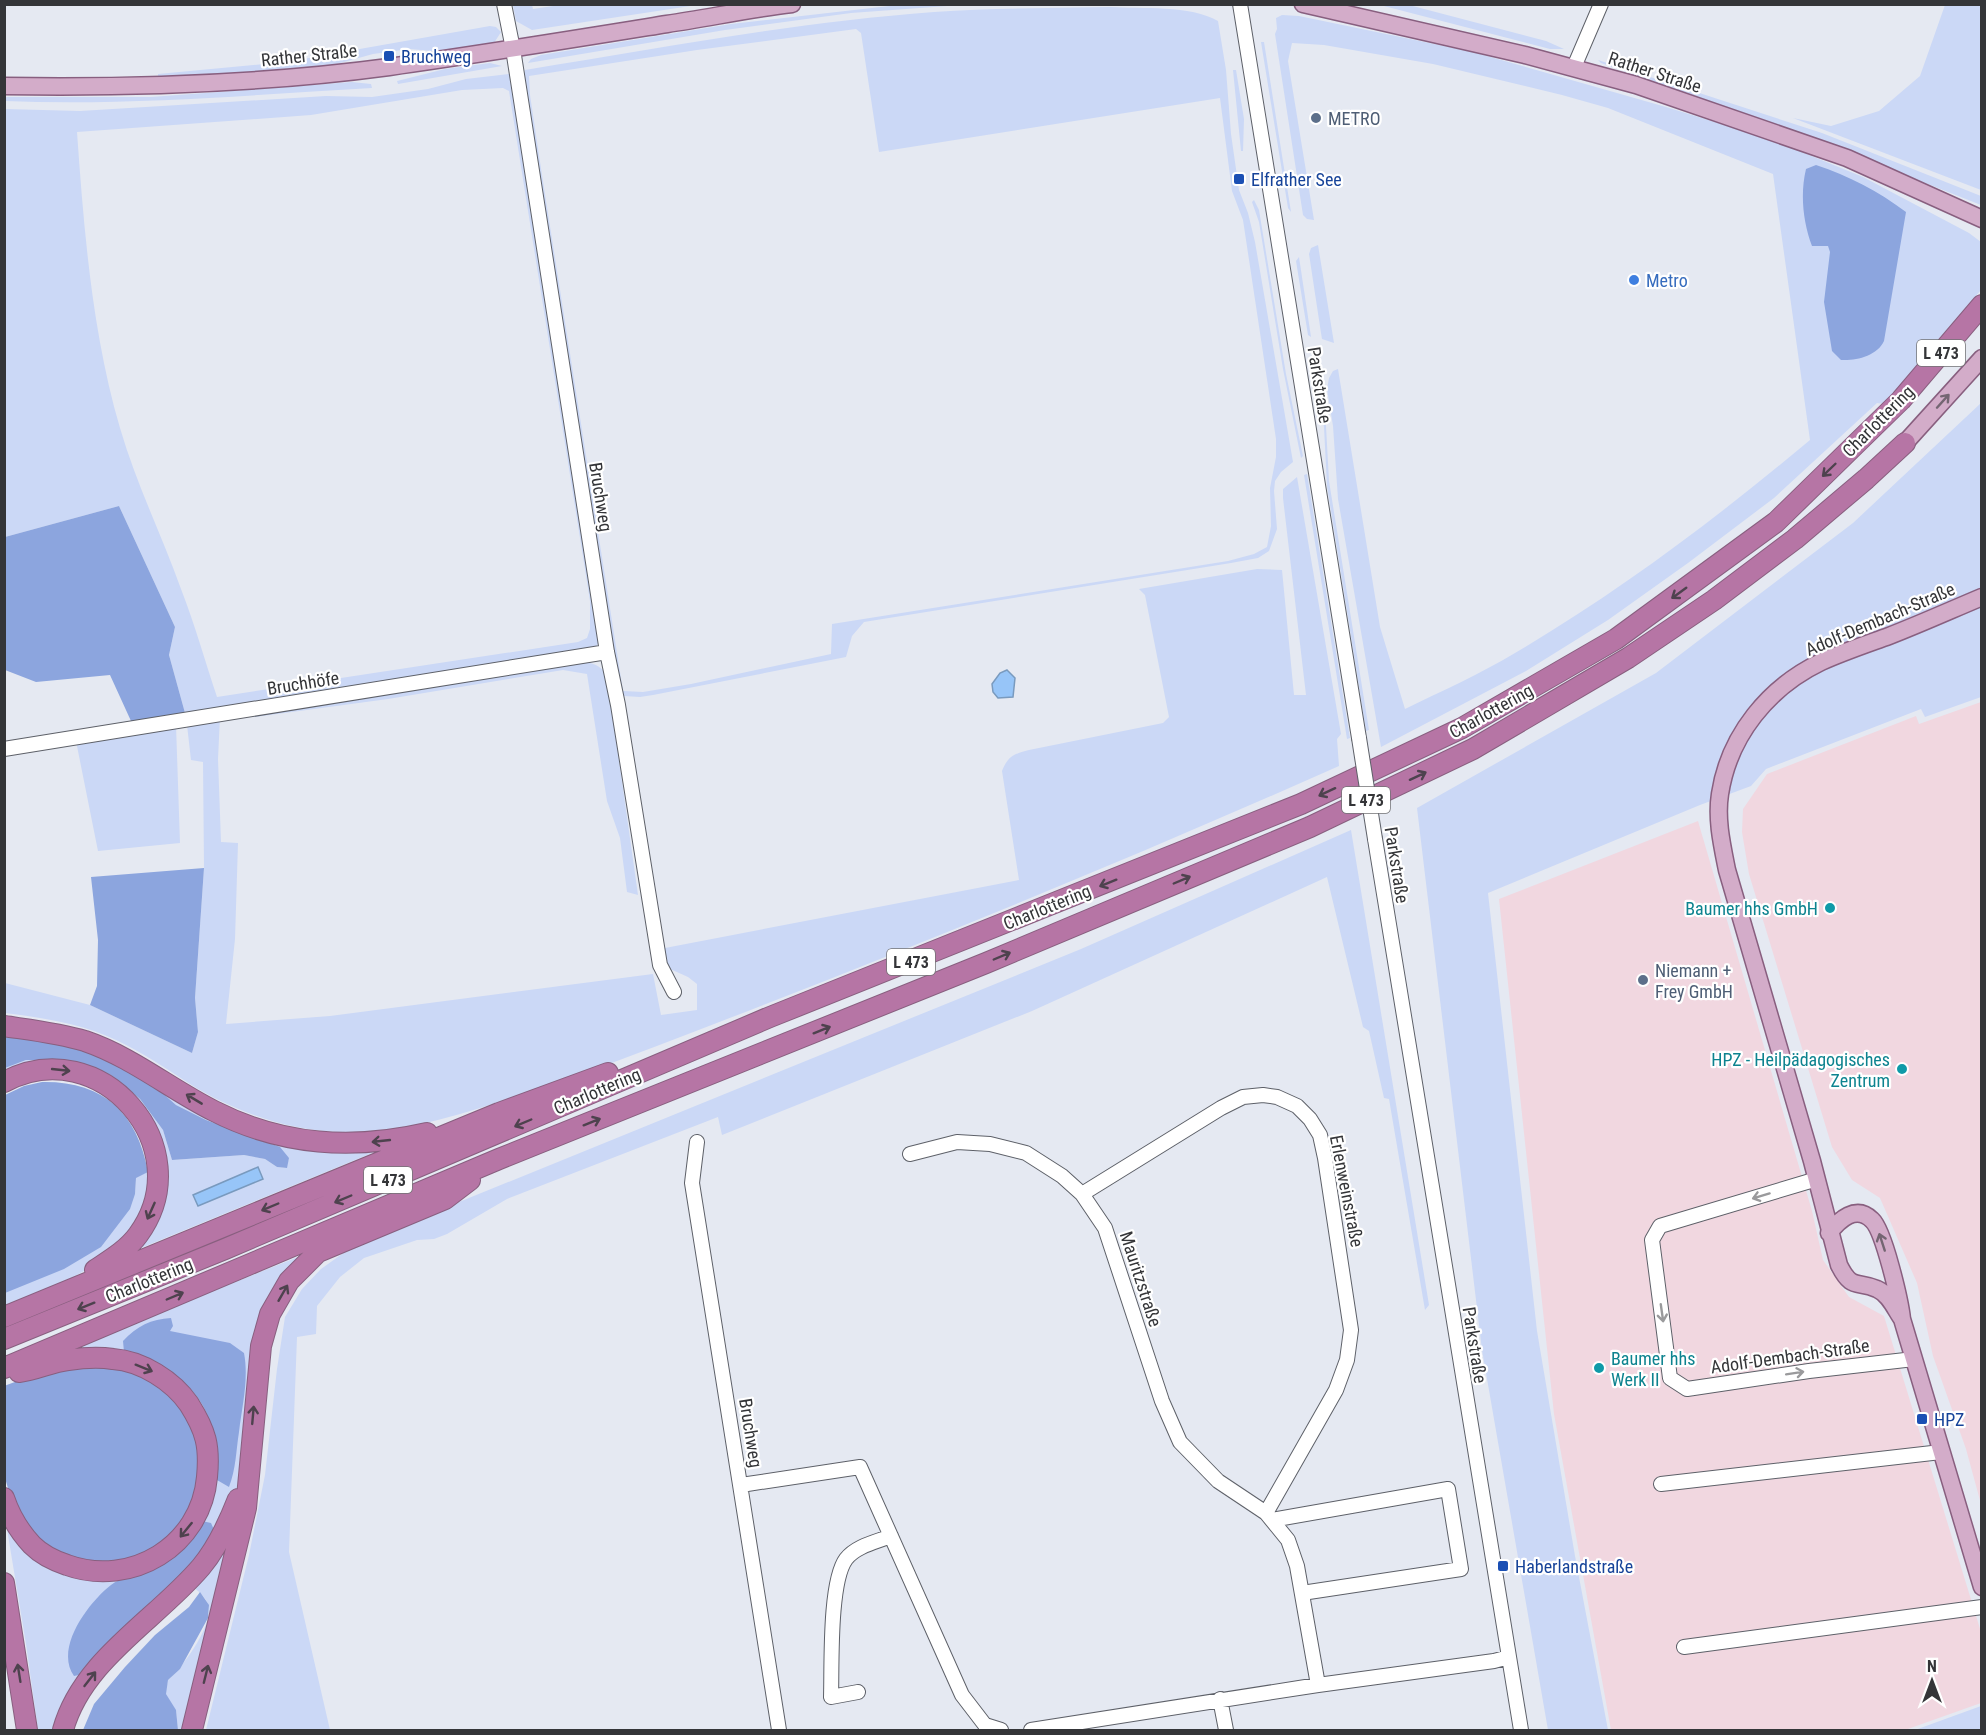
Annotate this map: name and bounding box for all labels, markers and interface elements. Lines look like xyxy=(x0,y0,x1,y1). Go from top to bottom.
street label: Rather Straße xyxy=(260,40,358,70)
place label: Bruchweg xyxy=(401,46,471,67)
street label: Rather Straße xyxy=(1606,47,1704,97)
marker: Bruchweg xyxy=(382,49,396,63)
place label: METRO xyxy=(1328,108,1380,129)
marker: METRO xyxy=(1309,111,1323,125)
place label: Elfrather See xyxy=(1251,169,1342,190)
marker: Elfrather See xyxy=(1232,172,1246,186)
place label: Metro xyxy=(1646,270,1688,291)
marker: Metro xyxy=(1627,273,1641,287)
road number: L 473 xyxy=(1917,340,1965,366)
street label: Parkstraße xyxy=(1304,345,1336,425)
street label: Charlottering xyxy=(1838,381,1918,461)
one-way arrow xyxy=(1936,393,1950,408)
street label: Bruchweg xyxy=(585,461,617,533)
one-way arrow xyxy=(1822,463,1837,478)
street label: Adolf-Dembach-Straße xyxy=(1802,578,1958,660)
one-way arrow xyxy=(1671,587,1687,600)
street label: Bruchhöfe xyxy=(265,667,341,699)
street label: Charlottering xyxy=(1445,679,1537,743)
one-way arrow xyxy=(1408,769,1426,781)
one-way arrow xyxy=(1318,787,1336,799)
road number: L 473 xyxy=(1342,787,1390,813)
street label: Parkstraße xyxy=(1381,825,1413,905)
one-way arrow xyxy=(1173,874,1191,885)
one-way arrow xyxy=(1099,878,1118,889)
street label: Charlottering xyxy=(1000,880,1094,934)
place label: Baumer hhs GmbH xyxy=(1685,898,1818,919)
marker: Baumer hhs GmbH xyxy=(1823,901,1837,915)
road number: L 473 xyxy=(887,949,935,975)
one-way arrow xyxy=(993,950,1011,961)
place label: Niemann + Frey GmbH xyxy=(1655,960,1733,1002)
marker: Niemann + Frey GmbH xyxy=(1636,973,1650,987)
one-way arrow xyxy=(812,1024,831,1035)
place label: HPZ - Heilpädagogisches Zentrum xyxy=(1711,1049,1890,1091)
marker: HPZ - Heilpädagogisches Zentrum xyxy=(1895,1062,1909,1076)
street label: Charlottering xyxy=(550,1063,644,1119)
one-way arrow xyxy=(50,1065,70,1076)
one-way arrow xyxy=(186,1093,203,1105)
one-way arrow xyxy=(583,1116,601,1127)
one-way arrow xyxy=(514,1117,532,1129)
street label: Erlenweinstraße xyxy=(1326,1133,1368,1249)
one-way arrow xyxy=(372,1136,391,1147)
road number: L 473 xyxy=(364,1167,412,1193)
one-way arrow xyxy=(1752,1191,1771,1202)
one-way arrow xyxy=(335,1194,353,1205)
one-way arrow xyxy=(144,1202,156,1220)
one-way arrow xyxy=(261,1202,280,1213)
street label: Mauritzstraße xyxy=(1116,1229,1166,1329)
one-way arrow xyxy=(1876,1233,1887,1252)
street label: Charlottering xyxy=(102,1253,196,1307)
one-way arrow xyxy=(277,1285,289,1302)
one-way arrow xyxy=(165,1290,183,1301)
one-way arrow xyxy=(77,1301,95,1312)
one-way arrow xyxy=(1656,1303,1667,1323)
street label: Parkstraße xyxy=(1459,1305,1491,1385)
street label: Adolf-Dembach-Straße xyxy=(1709,1334,1871,1378)
place label: Baumer hhs Werk II xyxy=(1611,1348,1695,1390)
marker: Baumer hhs Werk II xyxy=(1592,1361,1606,1375)
one-way arrow xyxy=(134,1364,152,1375)
one-way arrow xyxy=(1785,1367,1805,1378)
street label: Bruchweg xyxy=(735,1397,767,1469)
one-way arrow xyxy=(248,1405,259,1425)
place label: HPZ xyxy=(1934,1409,1964,1430)
marker: HPZ xyxy=(1915,1412,1929,1426)
one-way arrow xyxy=(179,1522,193,1537)
place label: Haberlandstraße xyxy=(1515,1556,1633,1577)
marker: Haberlandstraße xyxy=(1496,1559,1510,1573)
north arrow xyxy=(1902,1651,1962,1711)
text: N xyxy=(1927,1657,1937,1676)
one-way arrow xyxy=(13,1663,24,1683)
one-way arrow xyxy=(200,1665,212,1684)
one-way arrow xyxy=(83,1672,96,1688)

